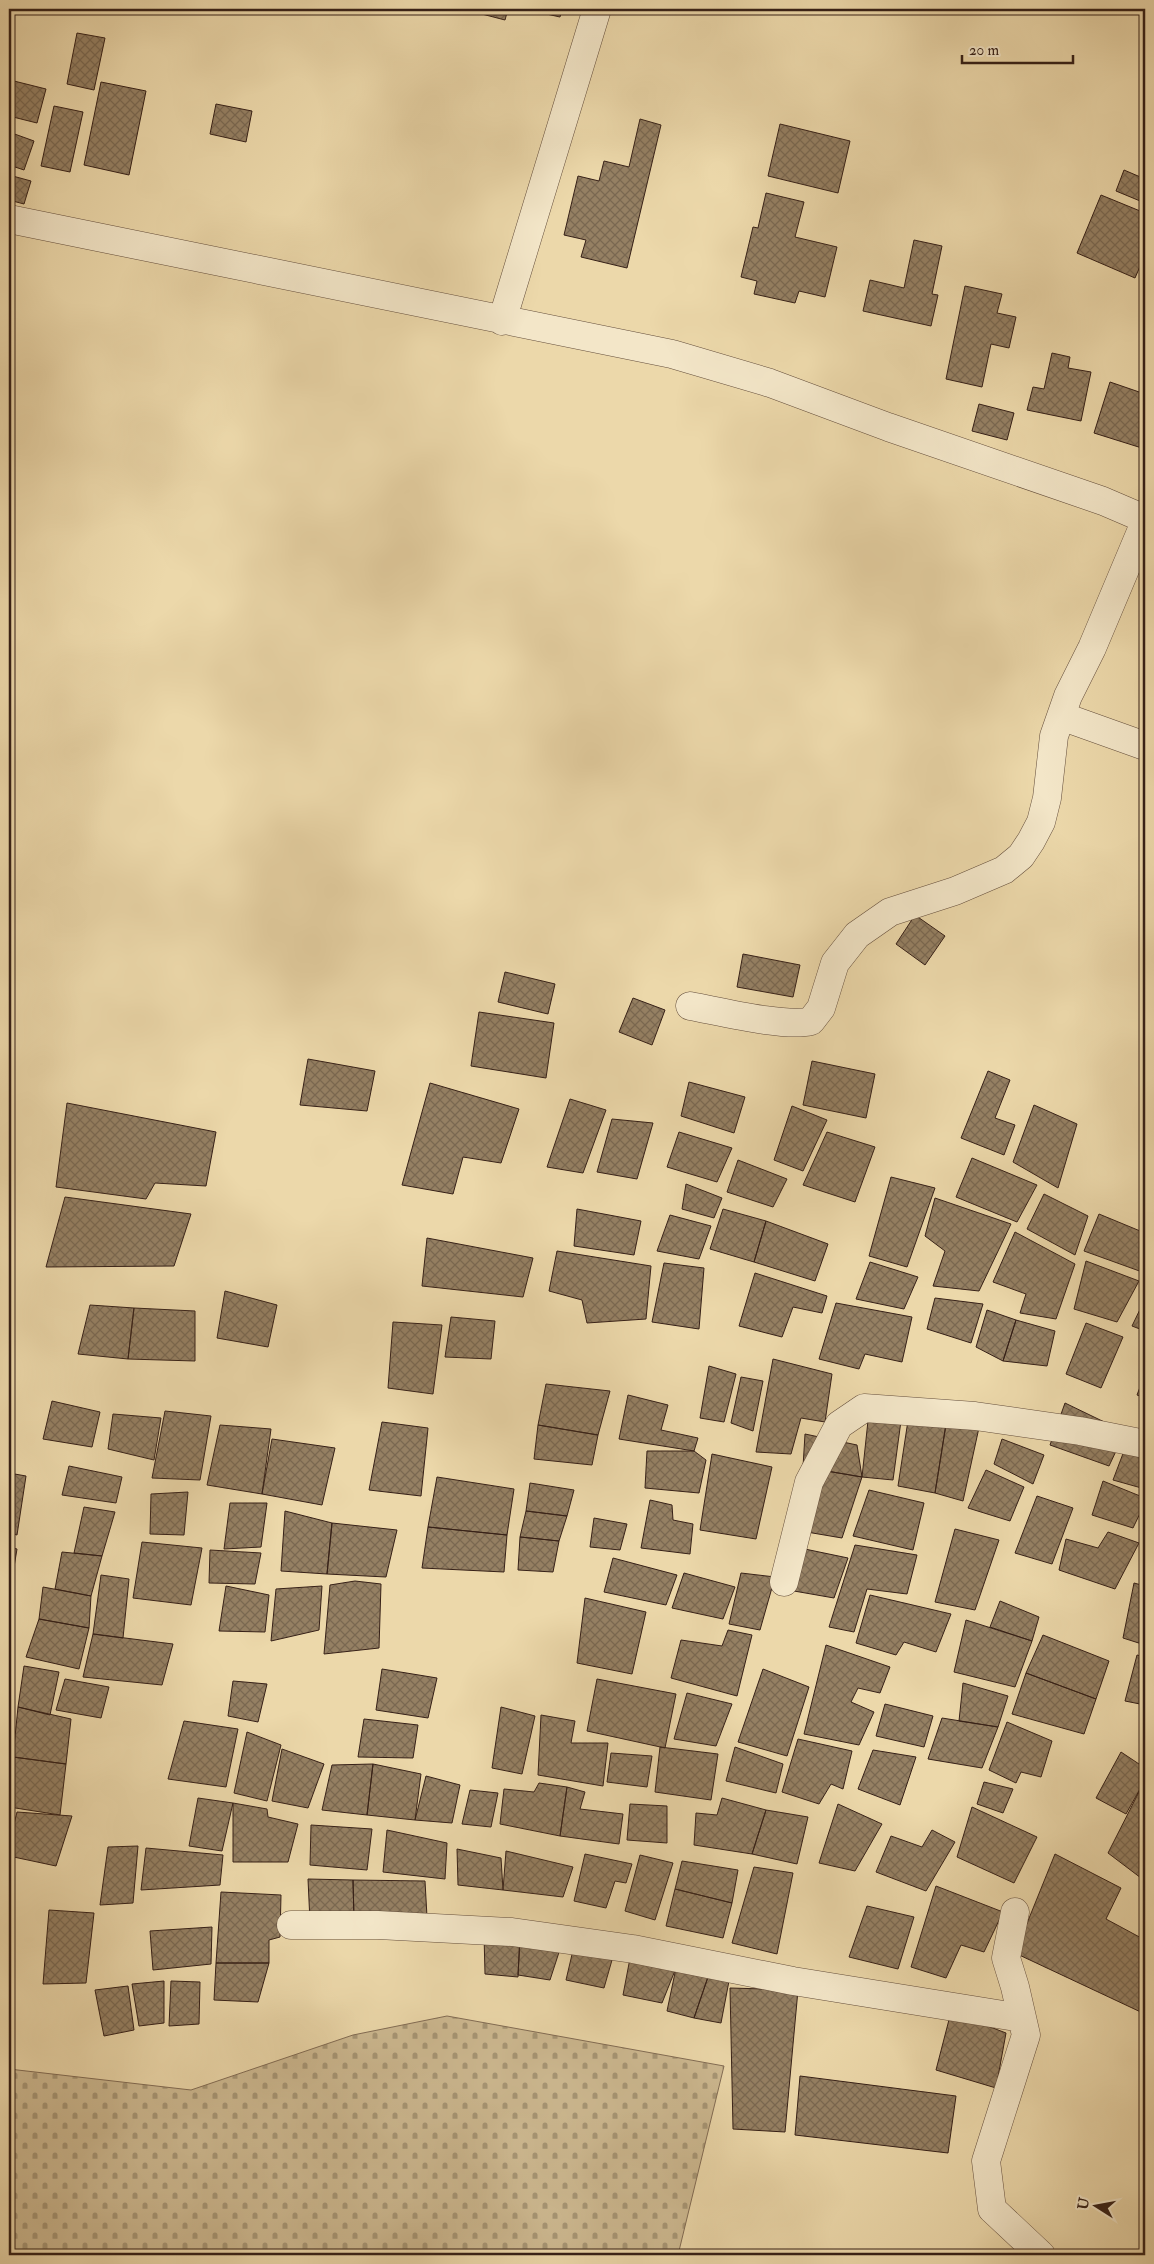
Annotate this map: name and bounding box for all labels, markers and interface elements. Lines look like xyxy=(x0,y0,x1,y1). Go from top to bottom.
scale bar xyxy=(962,32,1073,64)
text: 20 m xyxy=(969,41,999,60)
north arrow xyxy=(1072,2182,1122,2232)
text: U xyxy=(1074,2196,1093,2211)

